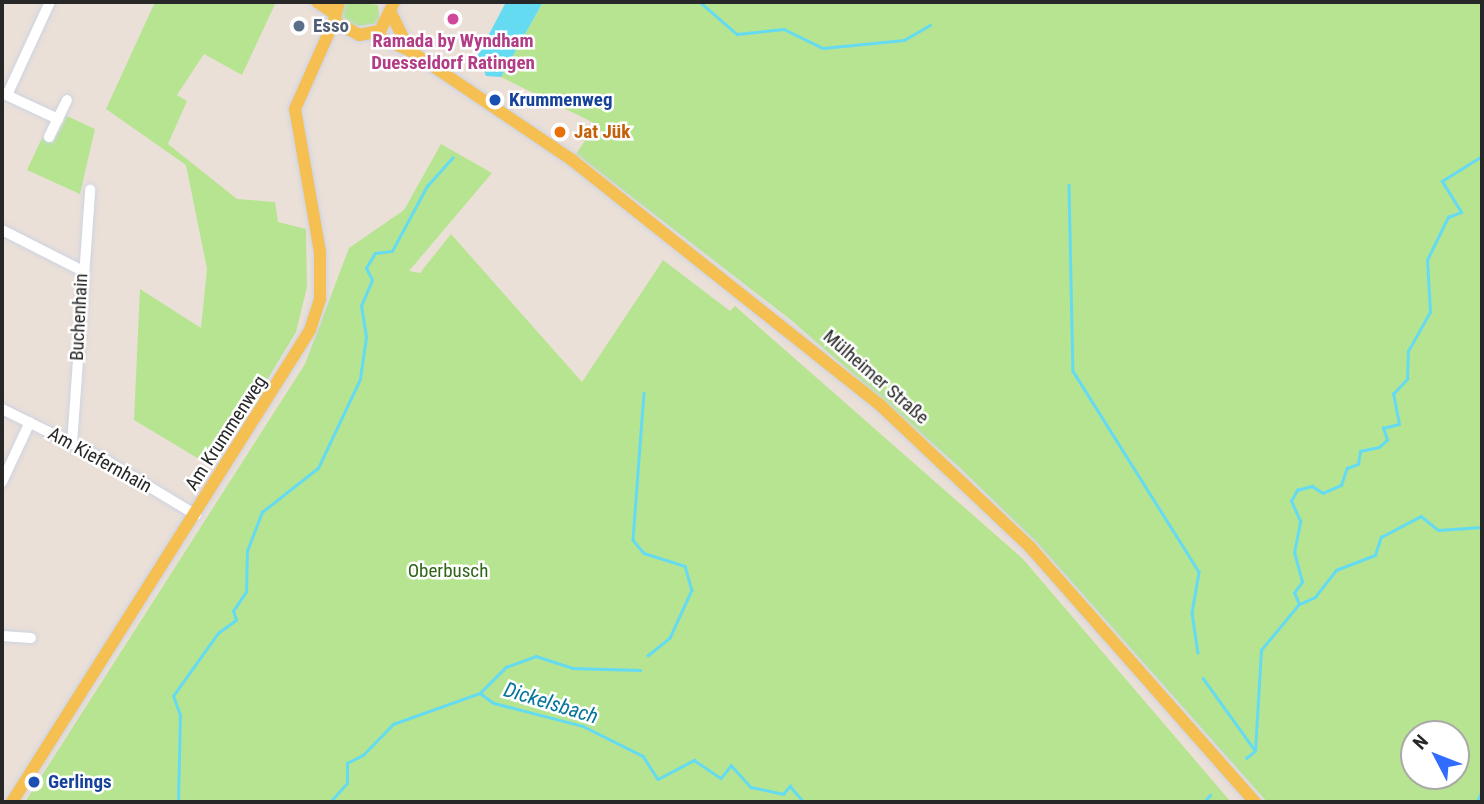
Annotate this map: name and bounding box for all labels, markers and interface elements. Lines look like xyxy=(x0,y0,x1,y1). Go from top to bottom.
marker: Ramada by Wyndham Duesseldorf Ratingen xyxy=(445,11,461,27)
place label: Esso xyxy=(313,15,349,37)
marker: Esso xyxy=(291,18,307,34)
place label: Ramada by Wyndham Duesseldorf Ratingen xyxy=(371,30,535,74)
place label: Krummenweg xyxy=(509,89,612,111)
marker: Krummenweg xyxy=(487,92,503,108)
place label: Jat Jük xyxy=(574,121,630,143)
marker: Jat Jük xyxy=(552,124,568,140)
street label: Buchenhain xyxy=(65,273,93,361)
street label: Mülheimer Straße xyxy=(819,325,933,429)
street label: Am Krummenweg xyxy=(180,371,272,495)
street label: Am Kiefernhain xyxy=(44,422,156,498)
park label: Oberbusch xyxy=(408,560,488,582)
water label: Dickelsbach xyxy=(501,677,601,729)
north arrow xyxy=(1400,720,1470,790)
text: N xyxy=(1408,730,1433,754)
place label: Gerlings xyxy=(48,771,112,793)
marker: Gerlings xyxy=(26,774,42,790)

